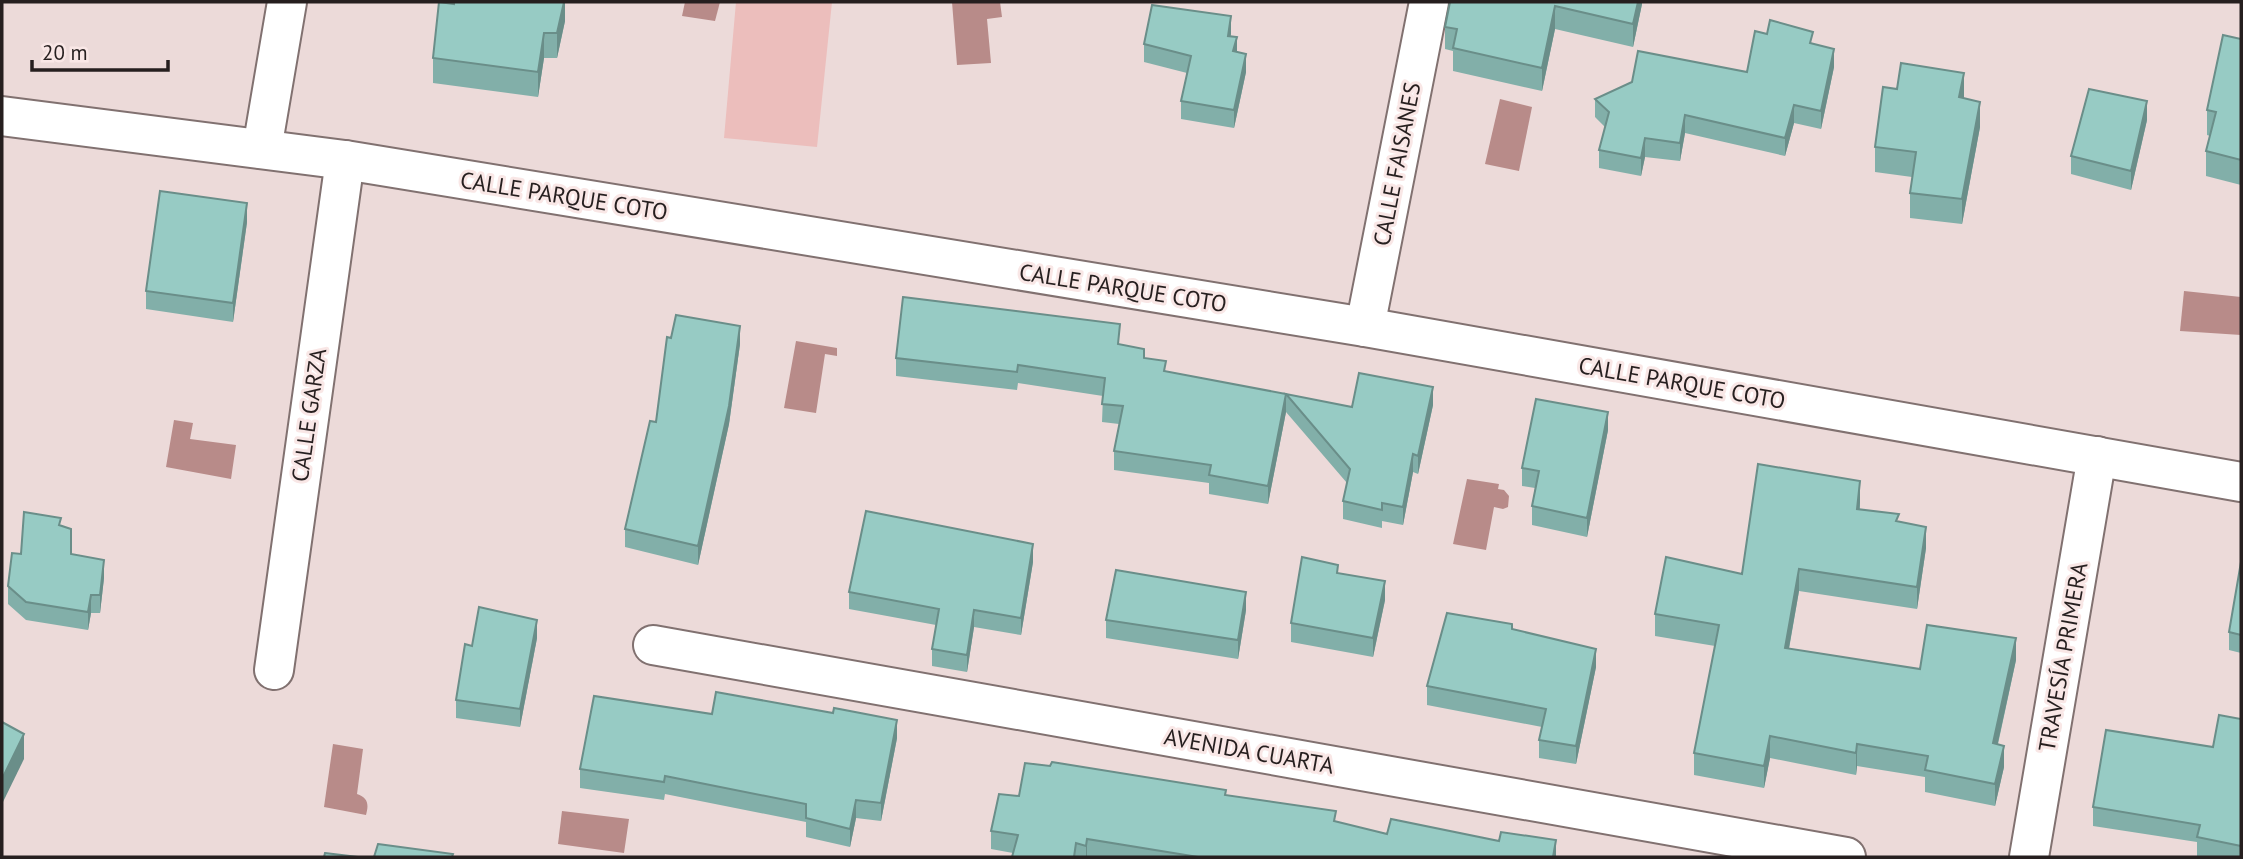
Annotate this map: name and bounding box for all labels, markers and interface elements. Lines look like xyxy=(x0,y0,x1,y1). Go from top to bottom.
scale bar xyxy=(32,28,168,72)
text: 20 m xyxy=(42,39,88,66)
street label: CALLE FAISANES xyxy=(1366,80,1427,248)
street label: CALLE PARQUE COTO xyxy=(458,165,670,226)
street label: CALLE PARQUE COTO xyxy=(1017,257,1229,318)
street label: CALLE GARZA xyxy=(285,346,332,484)
street label: CALLE PARQUE COTO xyxy=(1576,350,1788,415)
street label: TRAVESÍA PRIMERA xyxy=(2032,560,2094,754)
street label: AVENIDA CUARTA xyxy=(1162,721,1337,780)

